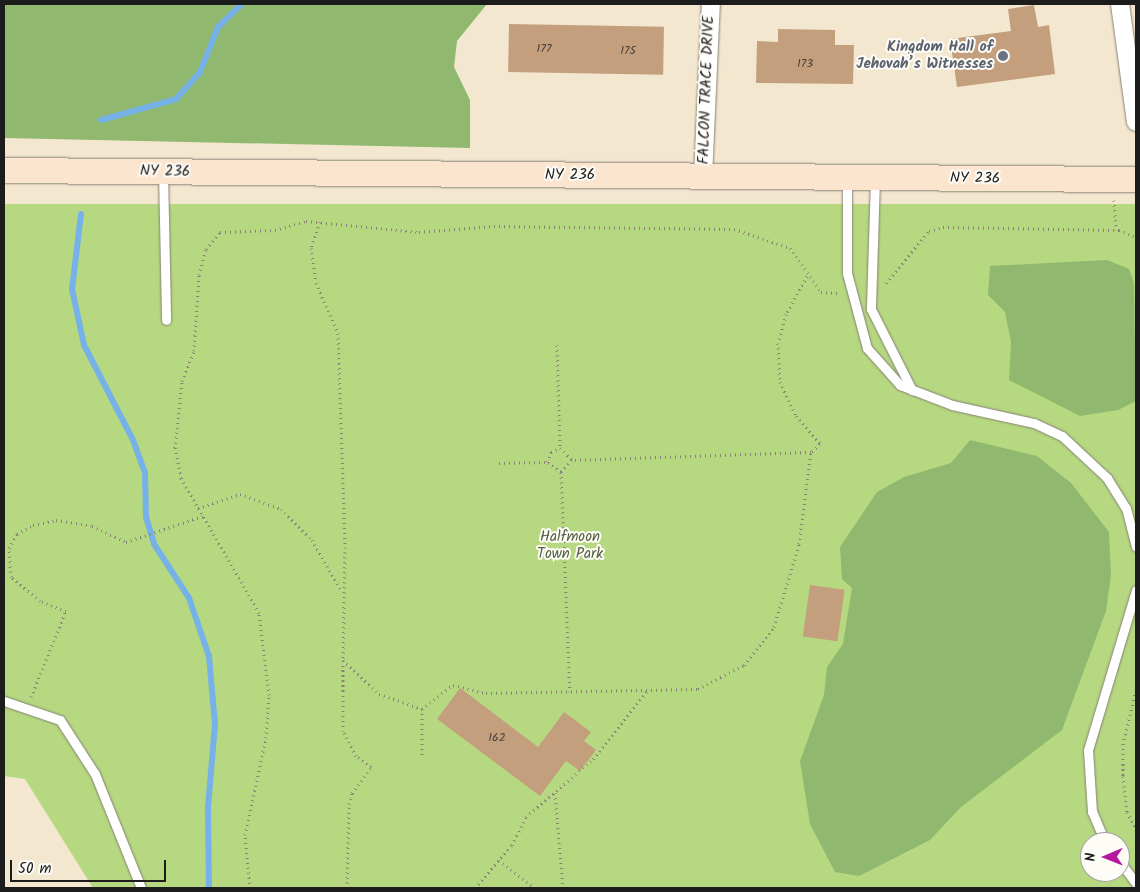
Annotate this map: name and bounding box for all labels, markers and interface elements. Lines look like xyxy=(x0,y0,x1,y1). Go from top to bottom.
street label: FALCON TRACE DRIVE xyxy=(695,15,719,165)
place label: Kingdom Hall of Jehovah’s Witnesses xyxy=(856,38,993,73)
house number: 177 xyxy=(537,42,551,56)
house number: 175 xyxy=(620,44,636,58)
marker: Kingdom Hall of Jehovah’s Witnesses xyxy=(997,50,1009,62)
house number: 173 xyxy=(797,57,813,71)
street label: NY 236 xyxy=(140,163,190,181)
street label: NY 236 xyxy=(545,167,595,185)
street label: NY 236 xyxy=(950,170,1000,188)
park label: Halfmoon Town Park xyxy=(537,528,603,563)
house number: 162 xyxy=(488,731,506,745)
north arrow xyxy=(1080,832,1130,882)
scale bar xyxy=(12,850,169,882)
text: N xyxy=(1080,853,1102,862)
text: 50 m xyxy=(18,857,52,881)

